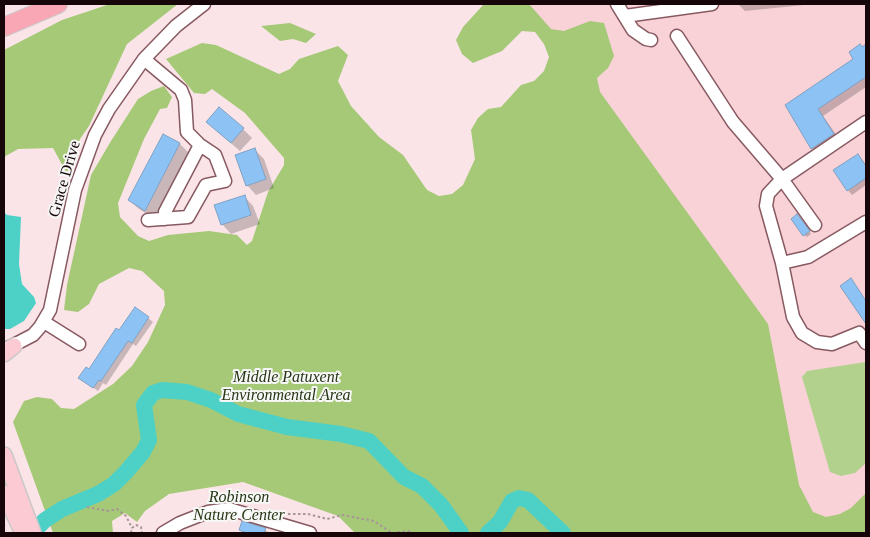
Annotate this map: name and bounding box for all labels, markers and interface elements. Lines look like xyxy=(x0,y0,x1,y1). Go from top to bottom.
street label: Grace Drive xyxy=(45,139,85,219)
park label: Middle Patuxent Environmental Area xyxy=(221,368,351,406)
park label: Robinson Nature Center xyxy=(193,488,285,526)

